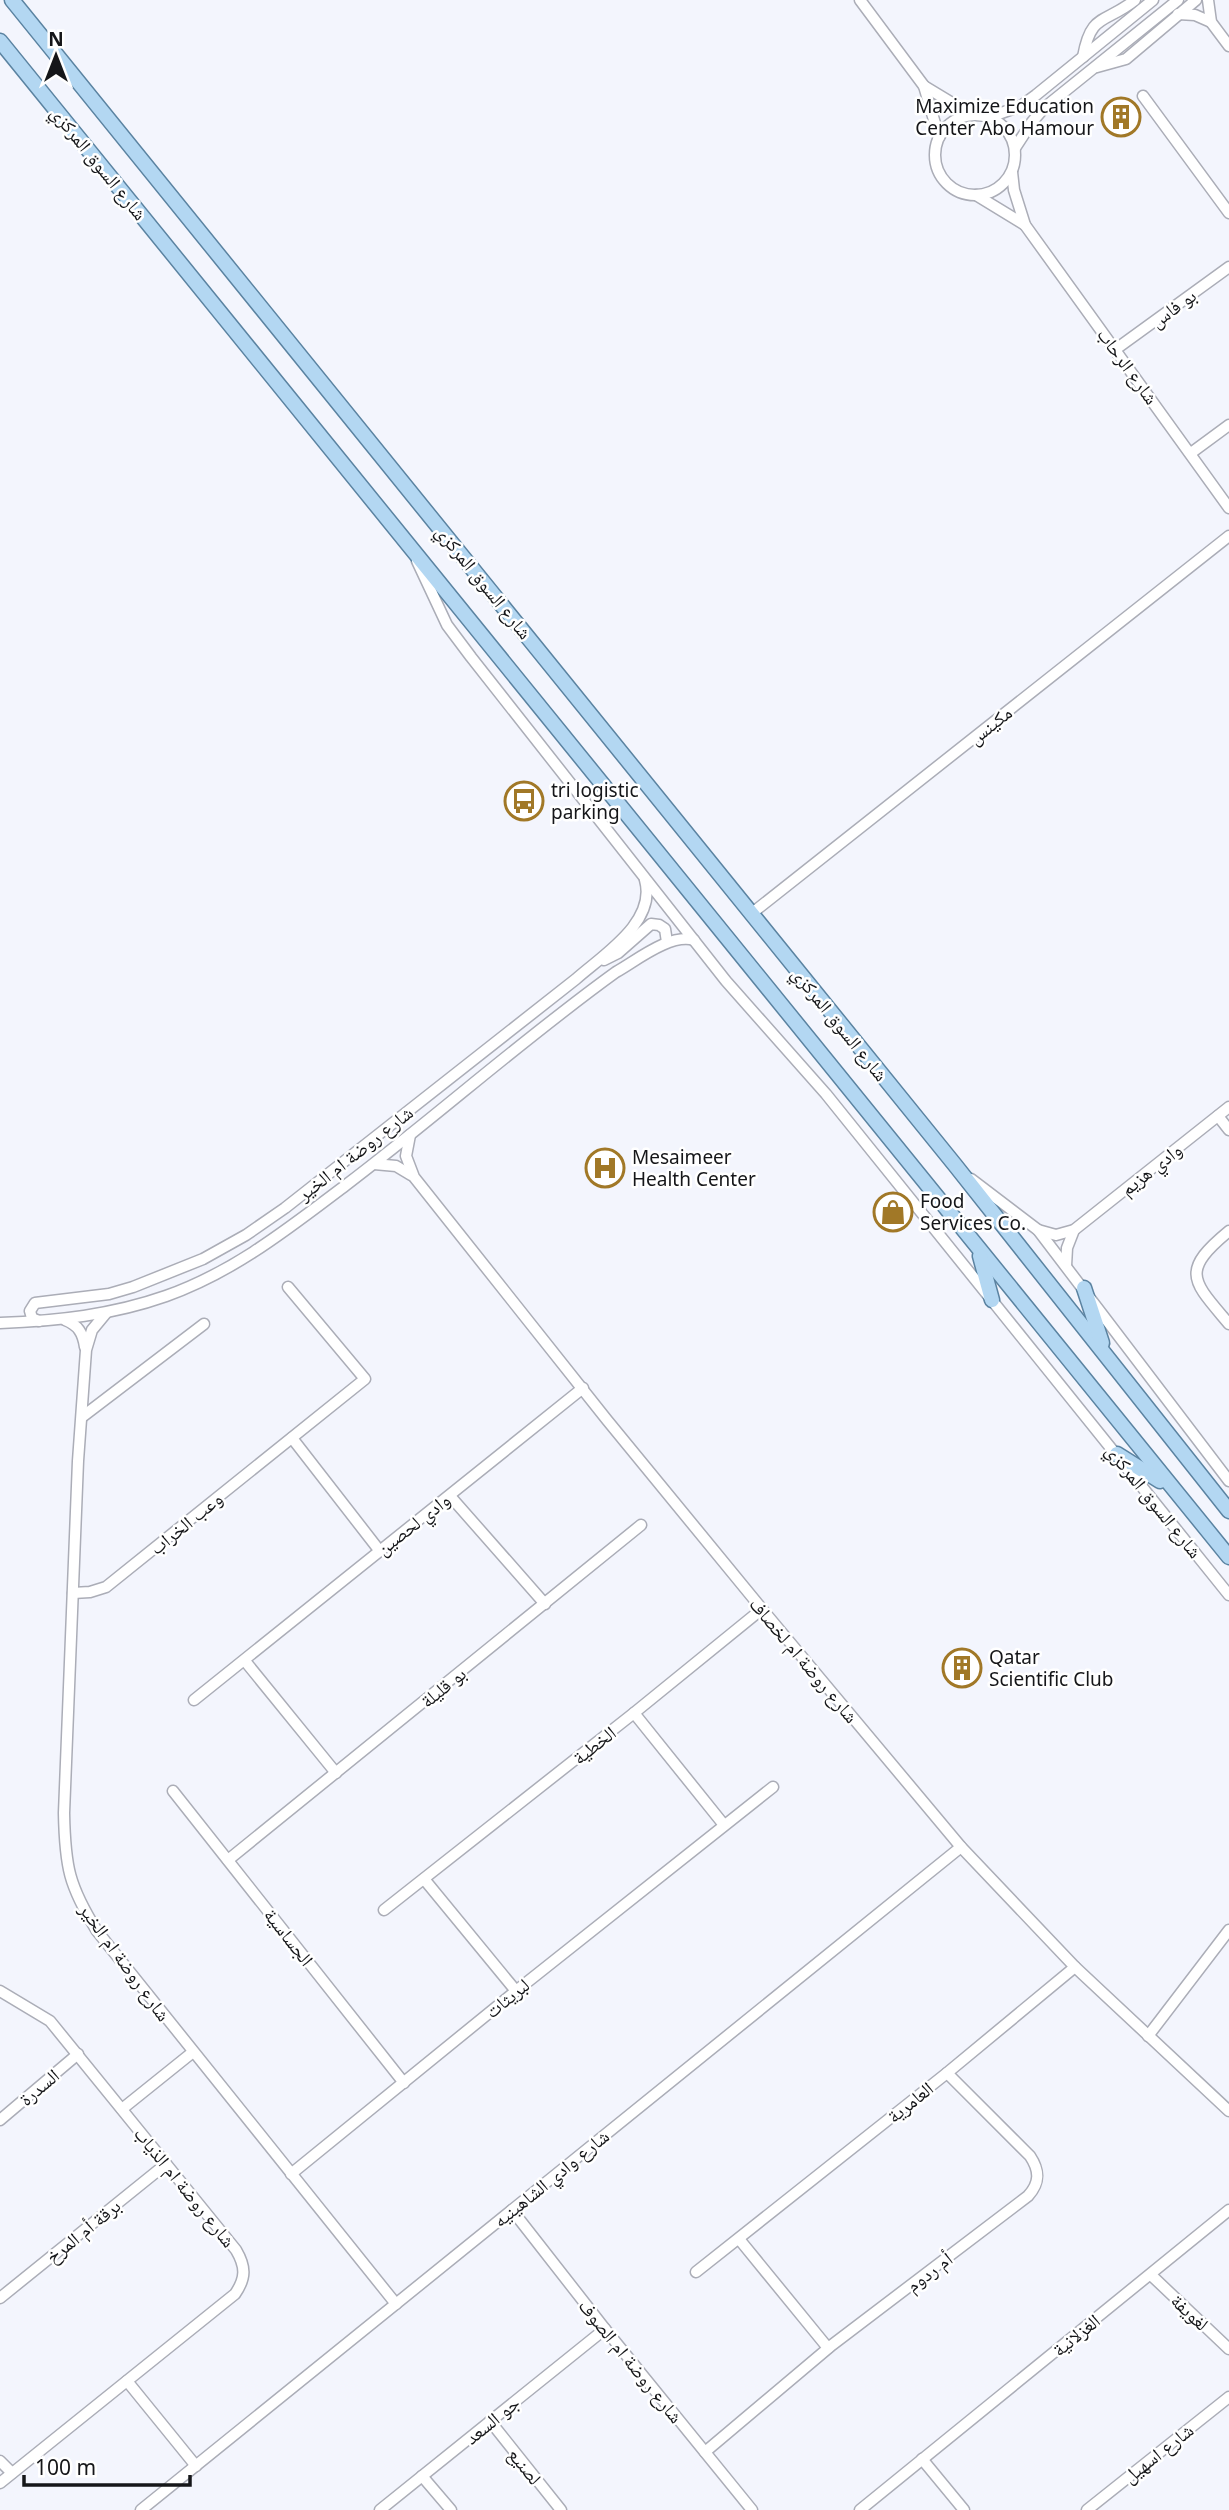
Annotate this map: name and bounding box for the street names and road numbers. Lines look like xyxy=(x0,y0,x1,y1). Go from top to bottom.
street label: شارع السوق المركزي xyxy=(43,101,153,227)
street label: بو فاس xyxy=(1145,282,1201,334)
street label: شارع الرحاب xyxy=(1091,322,1165,410)
street label: شارع السوق المركزي xyxy=(428,520,538,646)
street label: مكينس xyxy=(963,700,1017,750)
street label: شارع السوق المركزي xyxy=(784,962,894,1088)
street label: شارع روضة ام الخير xyxy=(291,1100,419,1208)
street label: وادي هزيم xyxy=(1115,1137,1189,1204)
street label: شارع السوق المركزي xyxy=(1098,1439,1208,1565)
street label: وعب الخراب xyxy=(144,1486,228,1560)
street label: وادي لحصين xyxy=(371,1487,457,1563)
street label: شارع روضة ام لخصاف xyxy=(743,1592,864,1729)
street label: بو قليلة xyxy=(415,1661,471,1713)
street label: الخطية xyxy=(567,1720,621,1770)
street label: شارع روضة ام الخير xyxy=(72,1897,177,2027)
street label: الجساسية xyxy=(258,1903,320,1971)
street label: لبريثات xyxy=(479,1972,535,2024)
street label: السدرة xyxy=(13,2062,65,2112)
street label: العامرية xyxy=(881,2075,939,2129)
street label: شارع روضة ام الذياب xyxy=(128,2121,242,2253)
street label: شارع وادي الشاهينيه xyxy=(487,2123,616,2235)
street label: برقة أم المرخ xyxy=(40,2193,127,2270)
street label: أم ردوم xyxy=(900,2246,958,2299)
street label: لغويفة xyxy=(1165,2288,1215,2336)
street label: شارع روضة ام الصوف xyxy=(572,2293,689,2429)
street label: الغزلانية xyxy=(1047,2308,1105,2362)
street label: جو السعد xyxy=(459,2390,525,2450)
street label: شارع اسهيل xyxy=(1117,2417,1199,2489)
street label: لصنيع xyxy=(502,2442,548,2490)

